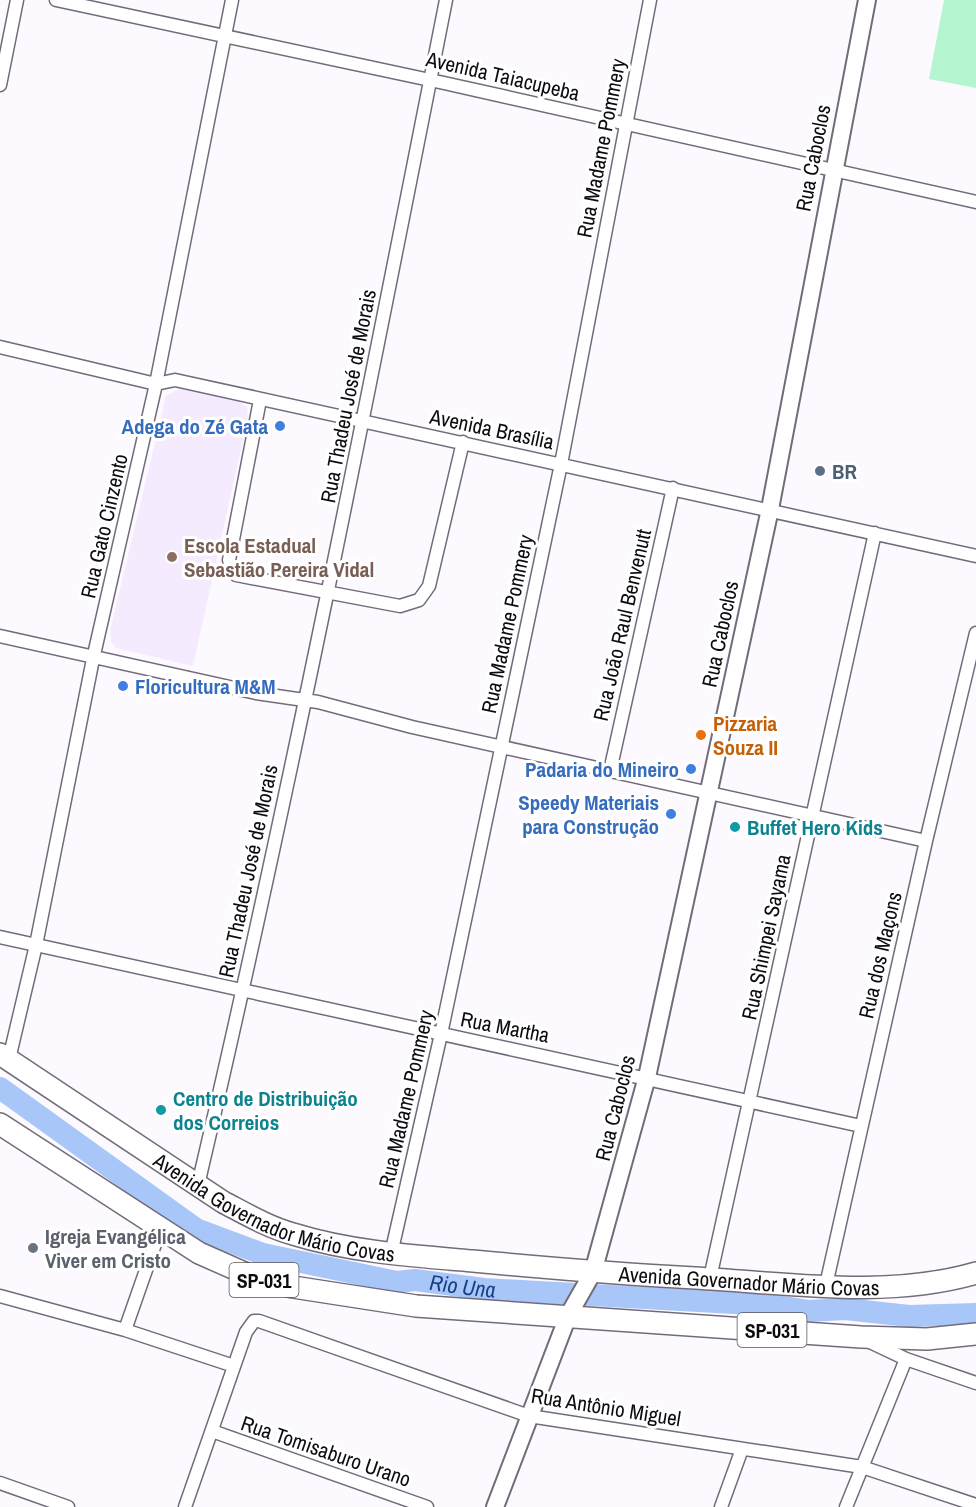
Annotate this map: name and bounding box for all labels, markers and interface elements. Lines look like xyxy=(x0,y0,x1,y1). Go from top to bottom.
street label: Avenida Taiacupeba xyxy=(422,44,583,108)
street label: Rua Madame Pommery xyxy=(569,56,633,240)
street label: Rua Caboclos xyxy=(788,102,838,214)
street label: Rua Thadeu José de Morais xyxy=(313,287,383,505)
street label: Avenida Brasília xyxy=(426,402,557,456)
place label: Adega do Zé Gata xyxy=(122,412,268,441)
marker: Adega do Zé Gata xyxy=(273,419,287,433)
street label: Rua Gato Cinzento xyxy=(73,451,135,601)
place label: BR xyxy=(832,457,857,486)
marker: BR xyxy=(813,464,827,478)
street label: Rua João Raul Benvenutt xyxy=(586,526,658,724)
place label: Escola Estadual Sebastião Pereira Vidal xyxy=(184,531,374,584)
street label: Rua Madame Pommery xyxy=(474,532,540,716)
marker: Escola Estadual Sebastião Pereira Vidal xyxy=(165,550,179,564)
street label: Rua Caboclos xyxy=(695,578,745,690)
place label: Floricultura M&M xyxy=(135,672,276,701)
marker: Floricultura M&M xyxy=(116,679,130,693)
place label: Pizzaria Souza II xyxy=(713,709,778,762)
marker: Pizzaria Souza II xyxy=(694,728,708,742)
place label: Padaria do Mineiro xyxy=(525,755,679,784)
street label: Rua Thadeu José de Morais xyxy=(211,762,285,980)
marker: Padaria do Mineiro xyxy=(684,762,698,776)
place label: Speedy Materiais para Construção xyxy=(518,788,659,841)
marker: Speedy Materiais para Construção xyxy=(664,807,678,821)
place label: Buffet Hero Kids xyxy=(747,813,883,842)
marker: Buffet Hero Kids xyxy=(728,820,742,834)
street label: Rua Shimpei Sayama xyxy=(734,851,798,1022)
street label: Rua dos Maçons xyxy=(851,889,909,1021)
street label: Rua Martha xyxy=(458,1004,552,1050)
street label: Rua Madame Pommery xyxy=(371,1007,441,1191)
street label: Rua Caboclos xyxy=(588,1052,642,1164)
place label: Centro de Distribuição dos Correios xyxy=(173,1084,358,1137)
marker: Centro de Distribuição dos Correios xyxy=(154,1103,168,1117)
street label: Avenida Governador Mário Covas xyxy=(147,1145,396,1268)
place label: Igreja Evangélica Viver em Cristo xyxy=(45,1222,186,1275)
marker: Igreja Evangélica Viver em Cristo xyxy=(26,1241,40,1255)
street label: Avenida Governador Mário Covas xyxy=(617,1259,880,1302)
road number: SP-031 xyxy=(230,1263,298,1297)
water label: Rio Una xyxy=(428,1267,496,1305)
road number: SP-031 xyxy=(738,1313,806,1347)
street label: Rua Antônio Miguel xyxy=(529,1381,683,1433)
street label: Rua Tomisaburo Urano xyxy=(237,1408,415,1494)

